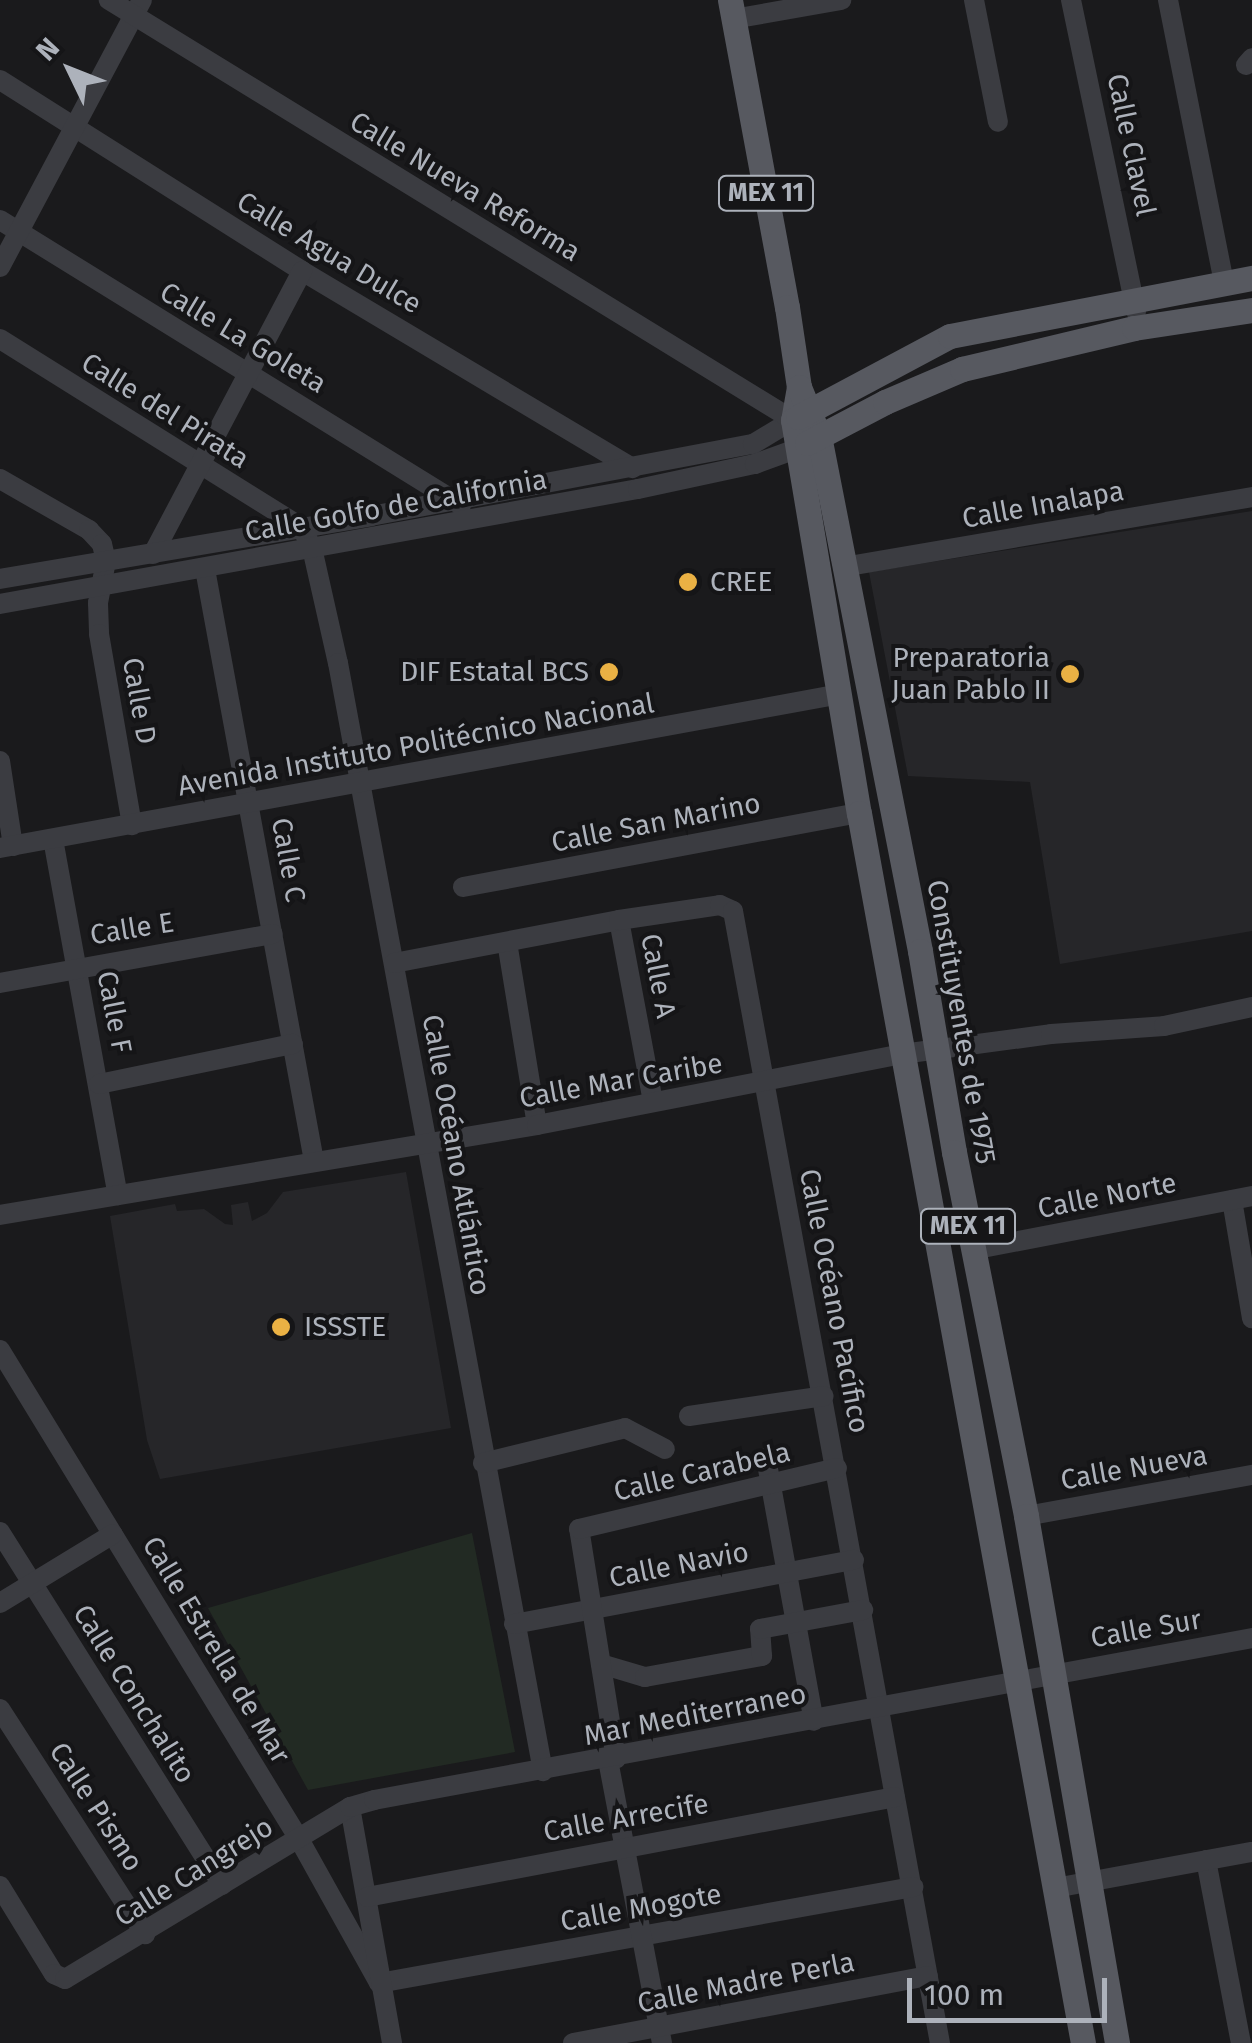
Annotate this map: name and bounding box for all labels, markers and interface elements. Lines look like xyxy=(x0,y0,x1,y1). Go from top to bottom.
north arrow xyxy=(20,20,120,120)
text: N xyxy=(29,31,66,67)
street label: Calle Clavel xyxy=(1100,71,1162,219)
street label: Calle Nueva Reforma xyxy=(344,105,586,269)
road number: MEX 11 xyxy=(716,173,816,213)
street label: Calle Agua Dulce xyxy=(231,185,427,321)
street label: Calle La Goleta xyxy=(154,275,332,401)
street label: Calle del Pirata xyxy=(75,346,255,476)
street label: Calle Golfo de California xyxy=(242,463,550,549)
street label: Calle Inalapa xyxy=(959,474,1127,536)
place label: CREE xyxy=(710,565,773,599)
marker: CREE xyxy=(675,569,701,595)
place label: Preparatoria Juan Pablo II xyxy=(891,641,1050,707)
street label: Calle D xyxy=(115,655,163,747)
place label: DIF Estatal BCS xyxy=(400,655,589,689)
marker: DIF Estatal BCS xyxy=(598,661,620,683)
marker: Preparatoria Juan Pablo II xyxy=(1059,663,1081,685)
street label: Avenida Instituto Politécnico Nacional xyxy=(175,687,657,803)
street label: Calle San Marino xyxy=(549,786,763,860)
street label: Calle C xyxy=(264,815,312,905)
street label: Constituyentes de 1975 xyxy=(919,877,1003,1167)
street label: Calle E xyxy=(88,906,176,952)
street label: Calle A xyxy=(633,931,683,1021)
street label: Calle F xyxy=(90,968,138,1056)
street label: Calle Océano Atlántico xyxy=(415,1012,497,1298)
street label: Calle Mar Caribe xyxy=(517,1047,725,1115)
street label: Calle Océano Pacífico xyxy=(792,1166,876,1436)
street label: Calle Norte xyxy=(1035,1166,1179,1226)
road number: MEX 11 xyxy=(918,1206,1018,1246)
place label: ISSSTE xyxy=(304,1310,386,1344)
marker: ISSSTE xyxy=(268,1314,294,1340)
street label: Calle Carabela xyxy=(610,1435,794,1509)
street label: Calle Nueva xyxy=(1058,1439,1210,1497)
street label: Calle Estrella de Mar xyxy=(135,1530,297,1770)
street label: Calle Navio xyxy=(606,1535,752,1595)
street label: Calle Conchalito xyxy=(66,1599,202,1789)
street label: Calle Sur xyxy=(1088,1603,1204,1655)
street label: Mar Mediterraneo xyxy=(581,1677,809,1753)
street label: Calle Pismo xyxy=(42,1736,150,1878)
street label: Calle Arrecife xyxy=(541,1787,711,1849)
street label: Calle Cangrejo xyxy=(109,1810,279,1934)
street label: Calle Mogote xyxy=(558,1877,724,1939)
street label: Calle Madre Perla xyxy=(635,1945,857,2021)
scale bar xyxy=(912,1958,1112,2020)
text: 100 m xyxy=(924,1977,1004,2013)

